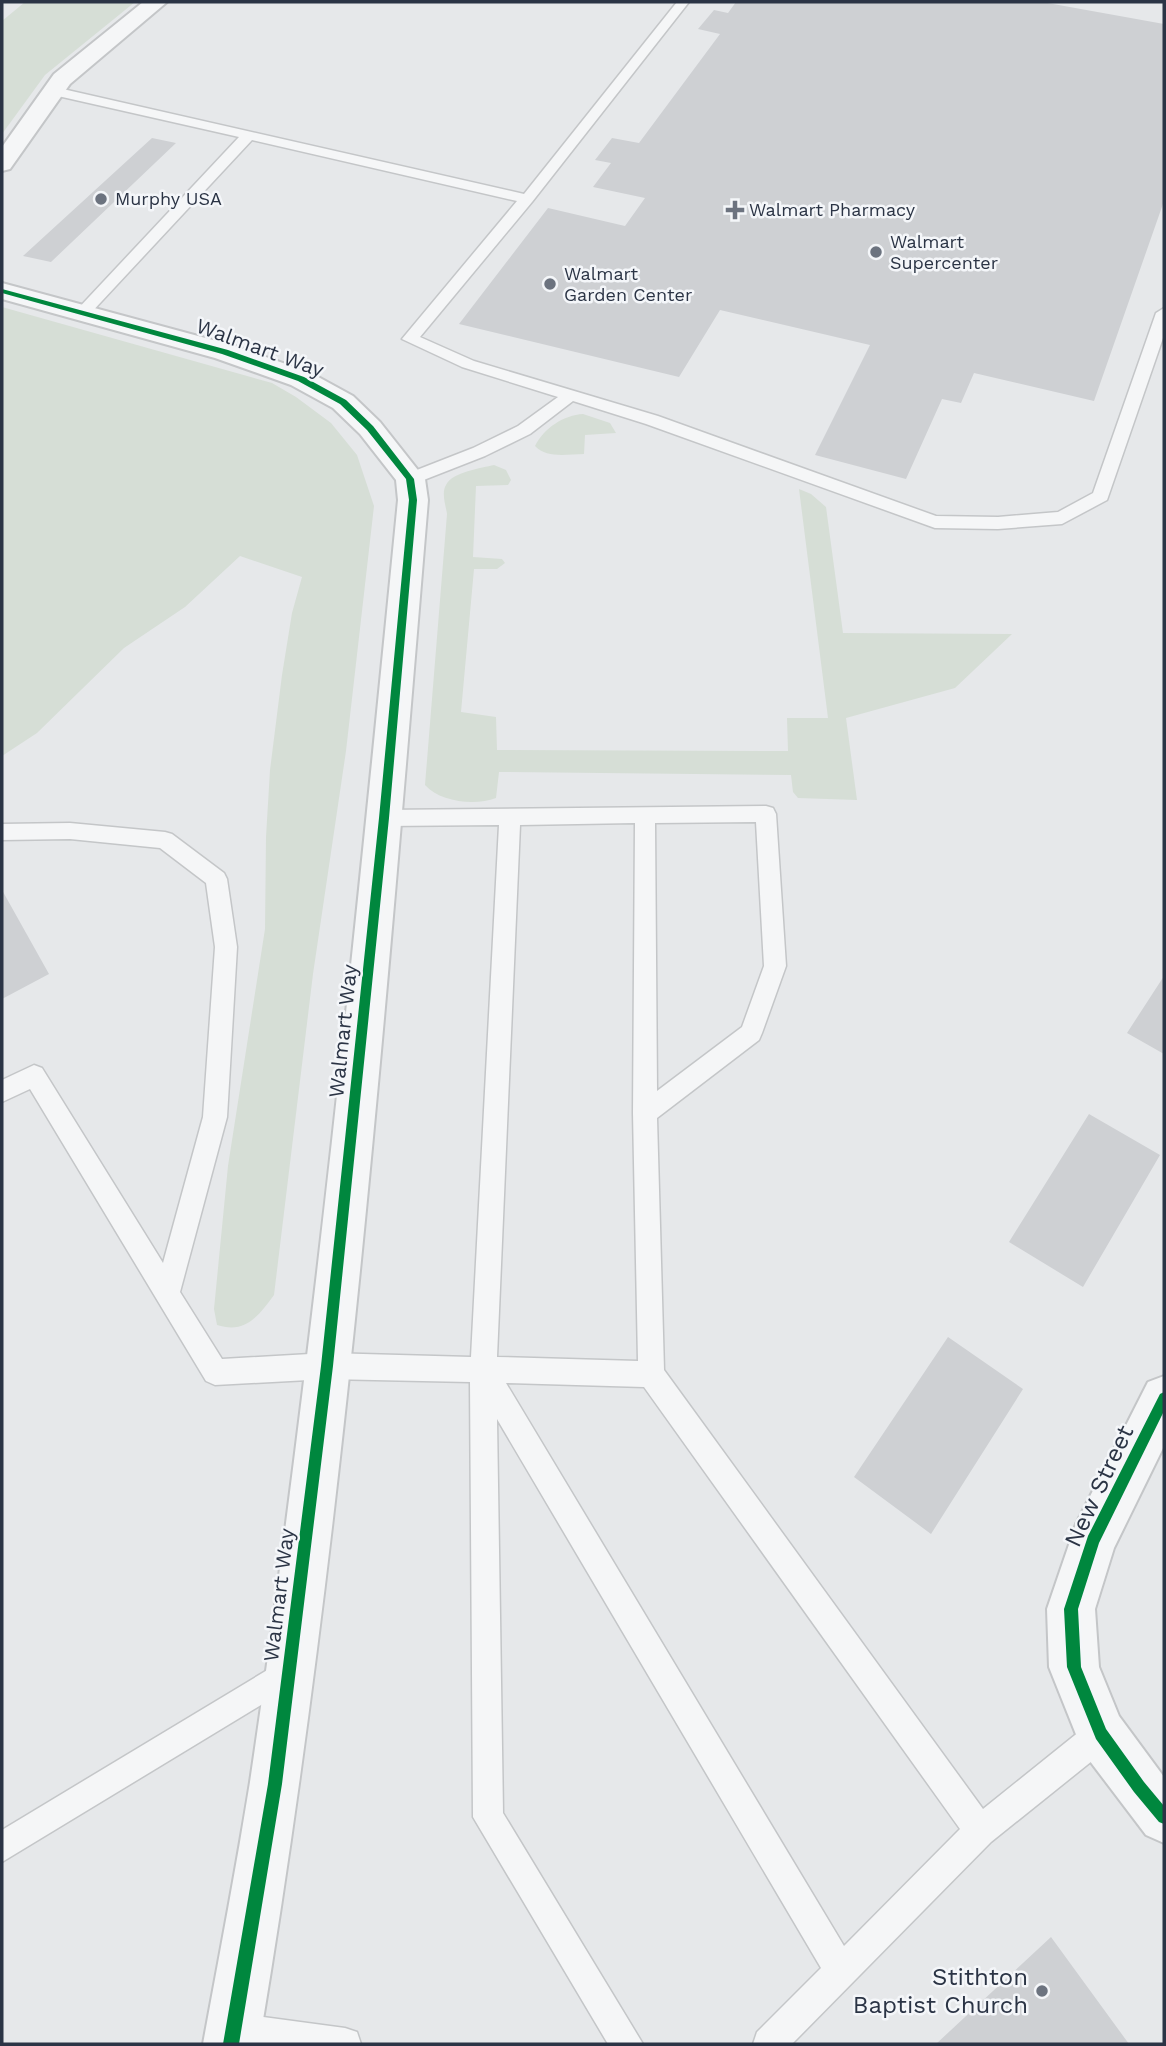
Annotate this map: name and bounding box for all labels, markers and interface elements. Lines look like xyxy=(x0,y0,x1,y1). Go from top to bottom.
place label: Murphy USA xyxy=(115,188,222,209)
marker: Murphy USA xyxy=(93,191,109,207)
place label: Walmart Pharmacy xyxy=(749,199,916,220)
marker: Walmart Pharmacy xyxy=(727,202,743,218)
place label: Walmart Supercenter xyxy=(890,231,998,273)
marker: Walmart Supercenter xyxy=(868,244,884,260)
place label: Walmart Garden Center xyxy=(564,263,692,305)
marker: Walmart Garden Center xyxy=(542,276,558,292)
street label: Walmart Way xyxy=(193,313,328,382)
street label: Walmart Way xyxy=(323,963,362,1099)
street label: New Street xyxy=(1059,1421,1139,1551)
street label: Walmart Way xyxy=(258,1527,299,1663)
place label: Stithton Baptist Church xyxy=(853,1963,1028,2019)
marker: Stithton Baptist Church xyxy=(1034,1983,1050,1999)

